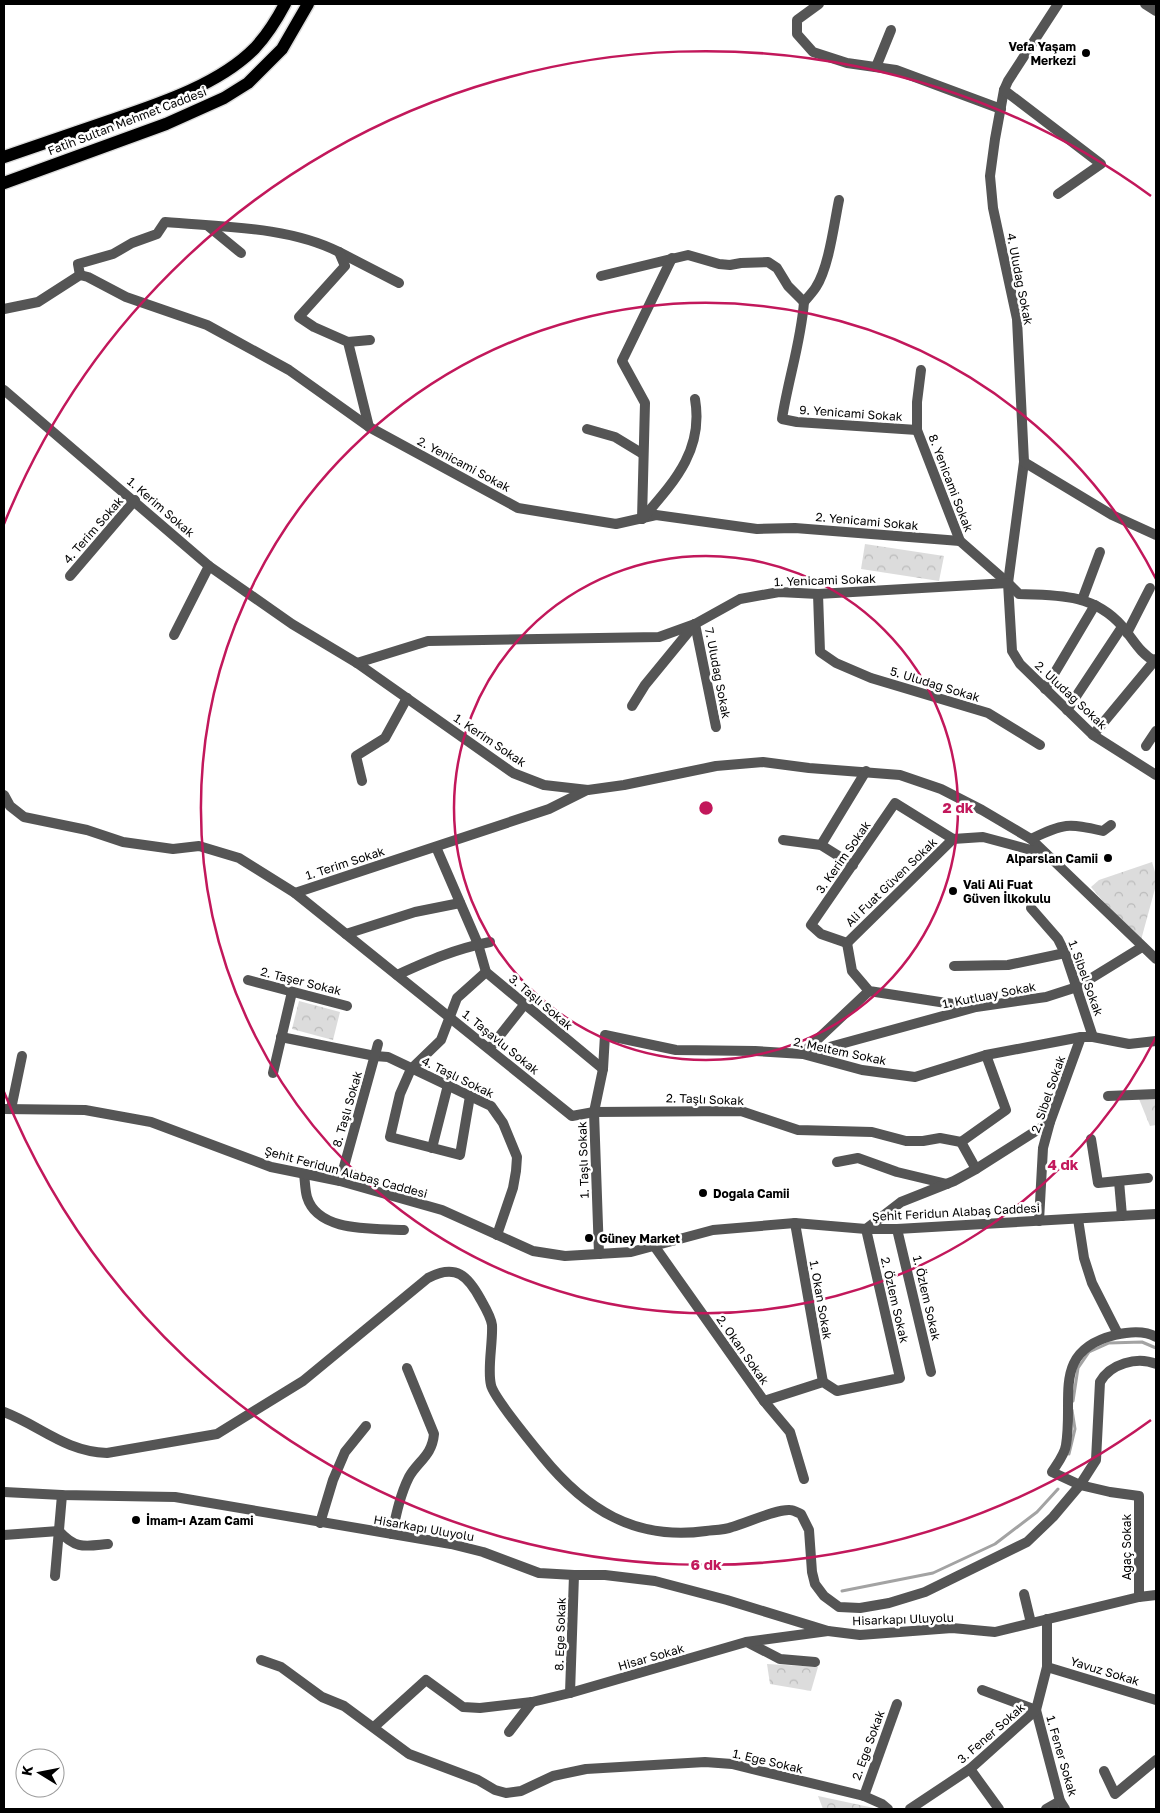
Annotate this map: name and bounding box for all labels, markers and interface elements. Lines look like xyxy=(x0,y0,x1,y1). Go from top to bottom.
place label: Vefa Yaşam Merkezi xyxy=(1009,39,1076,68)
marker: Vefa Yaşam Merkezi xyxy=(1080,47,1092,59)
street label: Fatih Sultan Mehmet Caddesi xyxy=(46,84,208,158)
street label: 4. Uludağ Sokak xyxy=(1004,232,1036,326)
street label: 9. Yenicami Sokak xyxy=(799,402,903,424)
street label: 8. Yenicami Sokak xyxy=(925,432,977,534)
street label: 2. Yenicami Sokak xyxy=(415,433,513,495)
street label: 1. Kerim Sokak xyxy=(124,474,198,540)
street label: 4. Terim Sokak xyxy=(60,493,126,567)
street label: 2. Yenicami Sokak xyxy=(815,509,919,533)
street label: 1. Yenicami Sokak xyxy=(774,571,876,589)
street label: 7. Uludağ Sokak xyxy=(702,626,734,720)
street label: 2. Uludağ Sokak xyxy=(1032,658,1110,732)
street label: 5. Uludağ Sokak xyxy=(888,663,982,705)
street label: 1. Kerim Sokak xyxy=(451,710,529,770)
text: 2 dk xyxy=(943,798,974,816)
centre of rings xyxy=(697,799,715,817)
street label: 3. Kerim Sokak xyxy=(812,818,874,896)
street label: Ali Fuat Güven Sokak xyxy=(842,834,940,930)
street label: 1. Terim Sokak xyxy=(304,843,387,883)
place label: Alparslan Camii xyxy=(1006,851,1098,866)
marker: Alparslan Camii xyxy=(1102,852,1114,864)
place label: Vali Ali Fuat Güven İlkokulu xyxy=(963,877,1051,906)
marker: Vali Ali Fuat Güven İlkokulu xyxy=(947,885,959,897)
street label: 1. Sibel Sokak xyxy=(1065,938,1107,1018)
street label: 2. Taşer Sokak xyxy=(259,964,343,998)
street label: 3. Taşlı Sokak xyxy=(506,971,576,1033)
street label: 1. Kutluay Sokak xyxy=(941,979,1037,1011)
street label: 1. Taşavlu Sokak xyxy=(460,1006,543,1078)
street label: 2. Meltem Sokak xyxy=(792,1034,888,1068)
street label: 4. Taşlı Sokak xyxy=(419,1053,497,1101)
street label: 2. Sibel Sokak xyxy=(1028,1053,1068,1135)
street label: 8. Taşlı Sokak xyxy=(329,1069,365,1149)
street label: 2. Taşlı Sokak xyxy=(666,1090,745,1108)
street label: 1. Taşlı Sokak xyxy=(574,1121,592,1199)
street label: Şehit Feridun Alabaş Caddesi xyxy=(263,1143,429,1201)
text: 4 dk xyxy=(1047,1155,1079,1173)
place label: Doğala Camii xyxy=(713,1186,790,1201)
marker: Doğala Camii xyxy=(697,1187,709,1199)
street label: Şehit Feridun Alabaş Caddesi xyxy=(872,1200,1040,1224)
place label: Güney Market xyxy=(599,1231,680,1246)
marker: Güney Market xyxy=(583,1232,595,1244)
street label: 1. Özlem Sokak xyxy=(910,1254,944,1342)
street label: 2. Özlem Sokak xyxy=(878,1256,912,1345)
street label: 1. Okan Sokak xyxy=(807,1259,835,1341)
street label: 2. Okan Sokak xyxy=(714,1312,773,1388)
street label: Hisarkapı Uluyolu xyxy=(373,1512,475,1544)
place label: İmam-ı Azam Cami xyxy=(146,1513,254,1528)
street label: Ağaç Sokak xyxy=(1119,1513,1134,1580)
marker: İmam-ı Azam Cami xyxy=(130,1514,142,1526)
text: 6 dk xyxy=(690,1555,722,1573)
street label: 8. Ege Sokak xyxy=(551,1597,569,1671)
street label: Hisarkapı Uluyolu xyxy=(852,1610,954,1628)
street label: Hisar Sokak xyxy=(616,1640,686,1674)
street label: Yavuz Sokak xyxy=(1069,1653,1142,1689)
street label: 3. Fener Sokak xyxy=(954,1699,1028,1766)
street label: 2. Ege Sokak xyxy=(848,1708,888,1782)
street label: 1. Fener Sokak xyxy=(1043,1714,1081,1798)
street label: 1. Ege Sokak xyxy=(731,1746,805,1776)
north arrow xyxy=(15,1748,65,1798)
text: K xyxy=(17,1764,36,1777)

